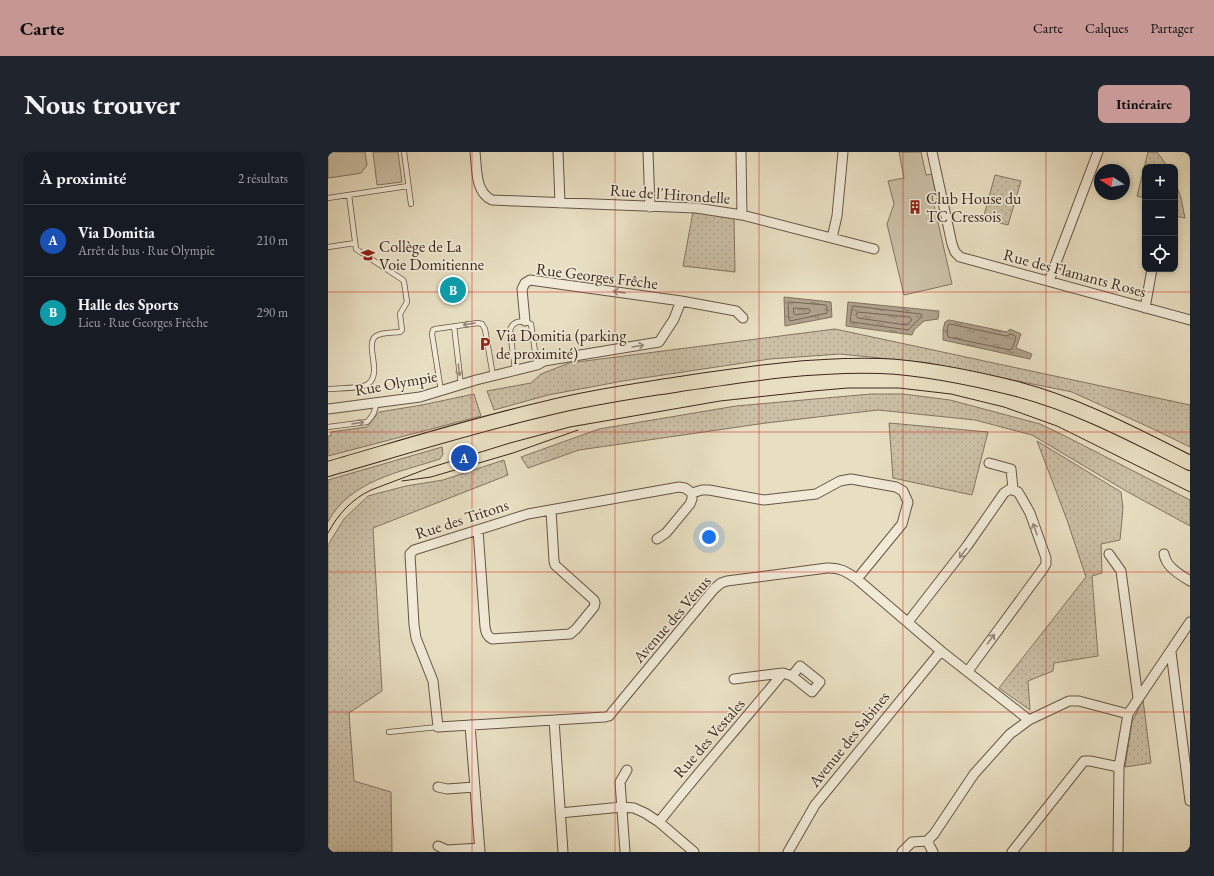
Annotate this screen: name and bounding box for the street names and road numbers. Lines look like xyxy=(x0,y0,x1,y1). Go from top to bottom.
street label: Rue de l'Hirondelle xyxy=(609,179,731,209)
street label: Rue des Flamants Roses xyxy=(1001,244,1149,302)
street label: Rue Georges Frêche xyxy=(535,258,659,294)
street label: Rue Olympie xyxy=(353,365,439,401)
street label: Rue des Tritons xyxy=(413,494,511,544)
street label: Avenue des Vénus xyxy=(628,571,716,668)
street label: Avenue des Sabines xyxy=(803,687,894,792)
street label: Rue des Vestales xyxy=(669,694,749,782)

